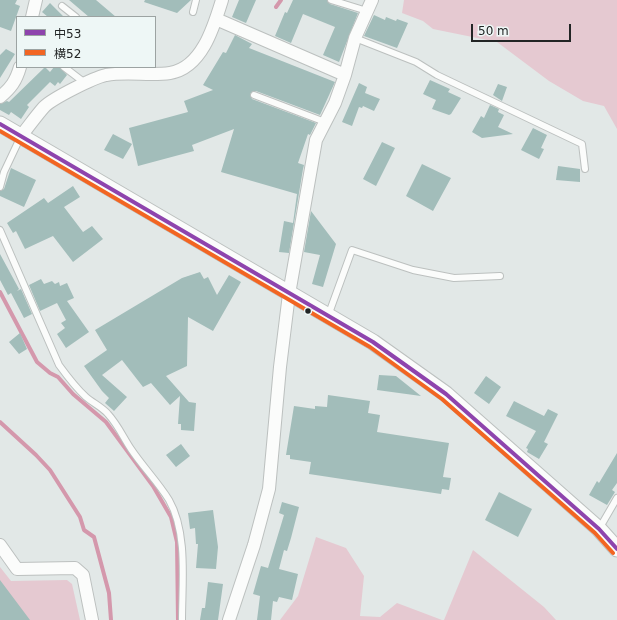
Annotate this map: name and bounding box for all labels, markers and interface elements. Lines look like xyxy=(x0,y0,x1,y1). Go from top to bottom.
legend xyxy=(16,16,156,68)
scale bar xyxy=(473,16,573,42)
text: 50 m xyxy=(478,24,509,38)
text: 中53 xyxy=(54,27,81,41)
text: 横52 xyxy=(54,47,81,61)
unlabelled marker xyxy=(303,306,313,316)

